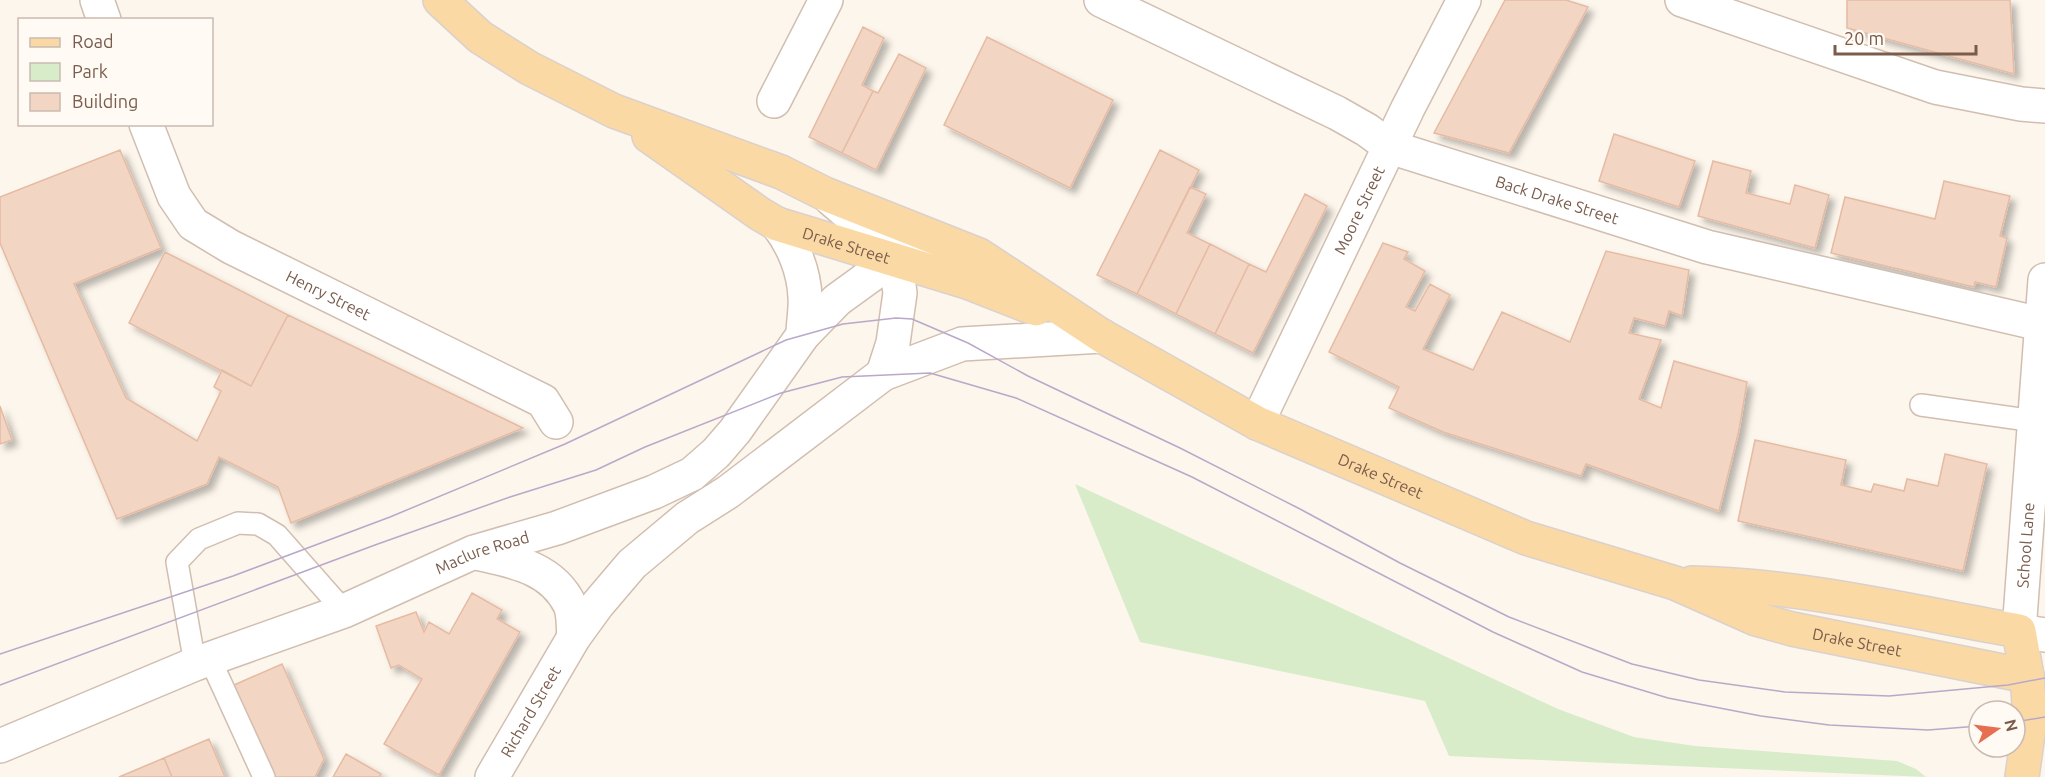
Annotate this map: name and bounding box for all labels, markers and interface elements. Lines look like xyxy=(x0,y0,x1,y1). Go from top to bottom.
legend xyxy=(18,18,213,126)
scale bar xyxy=(1835,18,1976,56)
text: 20 m xyxy=(1844,28,1884,48)
text: Road xyxy=(72,31,114,51)
text: Park xyxy=(72,61,108,81)
text: Building xyxy=(72,91,138,111)
street label: Moore Street xyxy=(1330,162,1388,257)
street label: Back Drake Street xyxy=(1493,172,1622,228)
street label: Drake Street xyxy=(800,223,893,267)
street label: Henry Street xyxy=(283,267,374,324)
street label: Drake Street xyxy=(1336,450,1427,502)
street label: School Lane xyxy=(2013,502,2038,589)
street label: Maclure Road xyxy=(432,528,531,577)
street label: Drake Street xyxy=(1811,624,1904,660)
street label: Richard Street xyxy=(497,662,564,760)
north arrow xyxy=(1967,699,2027,759)
text: N xyxy=(2001,717,2022,733)

